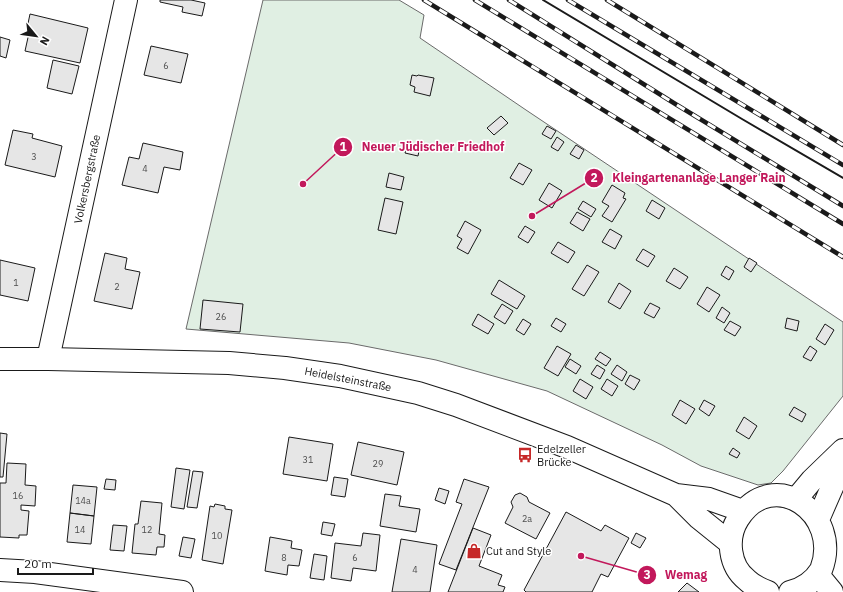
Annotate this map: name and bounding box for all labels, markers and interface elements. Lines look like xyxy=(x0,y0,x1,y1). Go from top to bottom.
north arrow xyxy=(16,16,56,56)
text: N xyxy=(37,34,53,48)
house number: 6 xyxy=(163,60,169,71)
street label: Volkersbergstraße xyxy=(71,133,103,225)
callout: Neuer Jüdischer Friedhof xyxy=(333,135,512,159)
text: 1 xyxy=(339,139,347,154)
text: Neuer Jüdischer Friedhof xyxy=(362,139,505,154)
house number: 3 xyxy=(31,151,37,162)
house number: 4 xyxy=(142,163,148,174)
callout: Kleingartenanlage Langer Rain xyxy=(584,166,794,190)
text: 2 xyxy=(590,170,598,185)
text: Kleingartenanlage Langer Rain xyxy=(612,170,786,185)
house number: 1 xyxy=(13,277,19,288)
house number: 2 xyxy=(114,281,120,292)
house number: 26 xyxy=(216,311,226,322)
street label: Heidelsteinstraße xyxy=(303,364,393,394)
place label: Edelzeller Brücke xyxy=(537,442,586,469)
bus stop icon: Edelzeller Brücke xyxy=(516,446,534,464)
house number: 31 xyxy=(303,454,313,465)
house number: 29 xyxy=(373,458,383,469)
house number: 16 xyxy=(13,490,23,501)
house number: 14a xyxy=(75,495,91,506)
house number: 2a xyxy=(522,513,532,524)
house number: 14 xyxy=(75,524,85,535)
house number: 12 xyxy=(142,524,152,535)
house number: 10 xyxy=(212,530,222,541)
shop icon: Cut and Style xyxy=(465,542,483,560)
place label: Cut and Style xyxy=(486,544,551,558)
scale bar xyxy=(18,550,93,576)
house number: 8 xyxy=(281,552,287,563)
house number: 6 xyxy=(352,552,358,563)
text: 20 m xyxy=(24,556,52,571)
callout: Wemag xyxy=(637,563,715,587)
house number: 4 xyxy=(412,564,418,575)
text: 3 xyxy=(643,567,651,582)
text: Wemag xyxy=(665,567,708,582)

